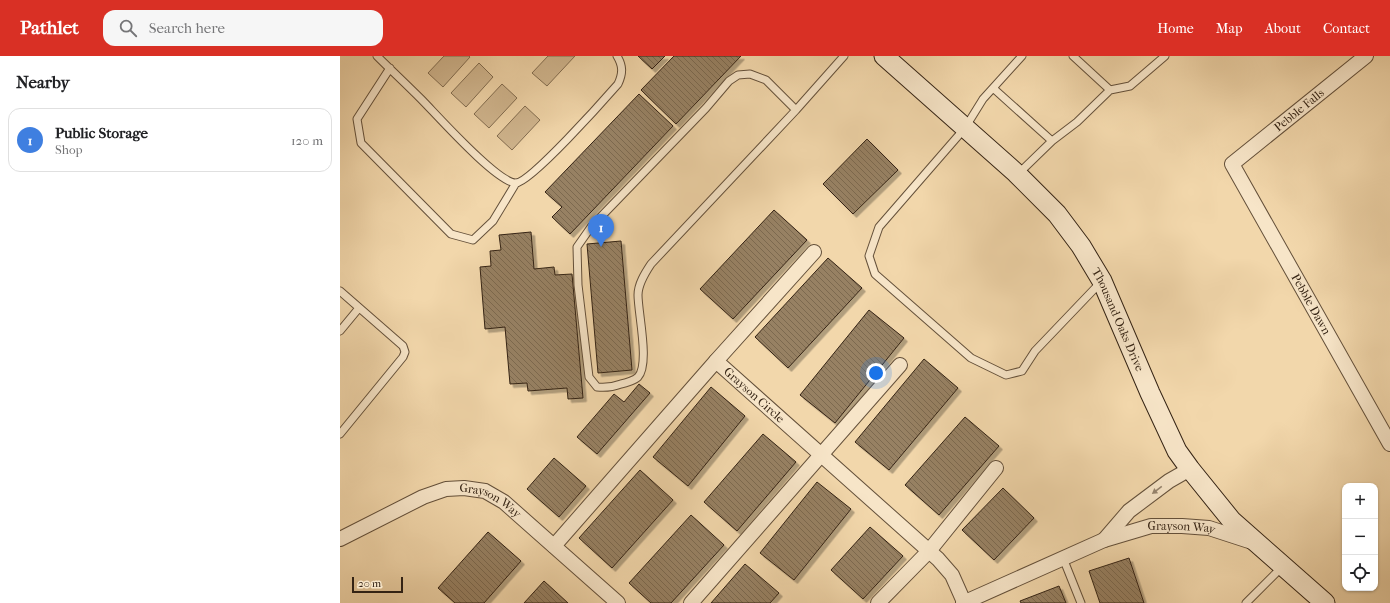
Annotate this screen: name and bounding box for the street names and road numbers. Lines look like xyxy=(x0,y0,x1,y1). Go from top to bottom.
street label: Pebble Falls xyxy=(1271,85,1327,134)
street label: Thousand Oaks Drive xyxy=(1089,265,1147,373)
street label: Pebble Dawn xyxy=(1288,271,1334,337)
street label: Grayson Circle xyxy=(721,364,787,426)
street label: Grayson Way xyxy=(459,481,524,521)
street label: Grayson Way xyxy=(1147,519,1218,537)

